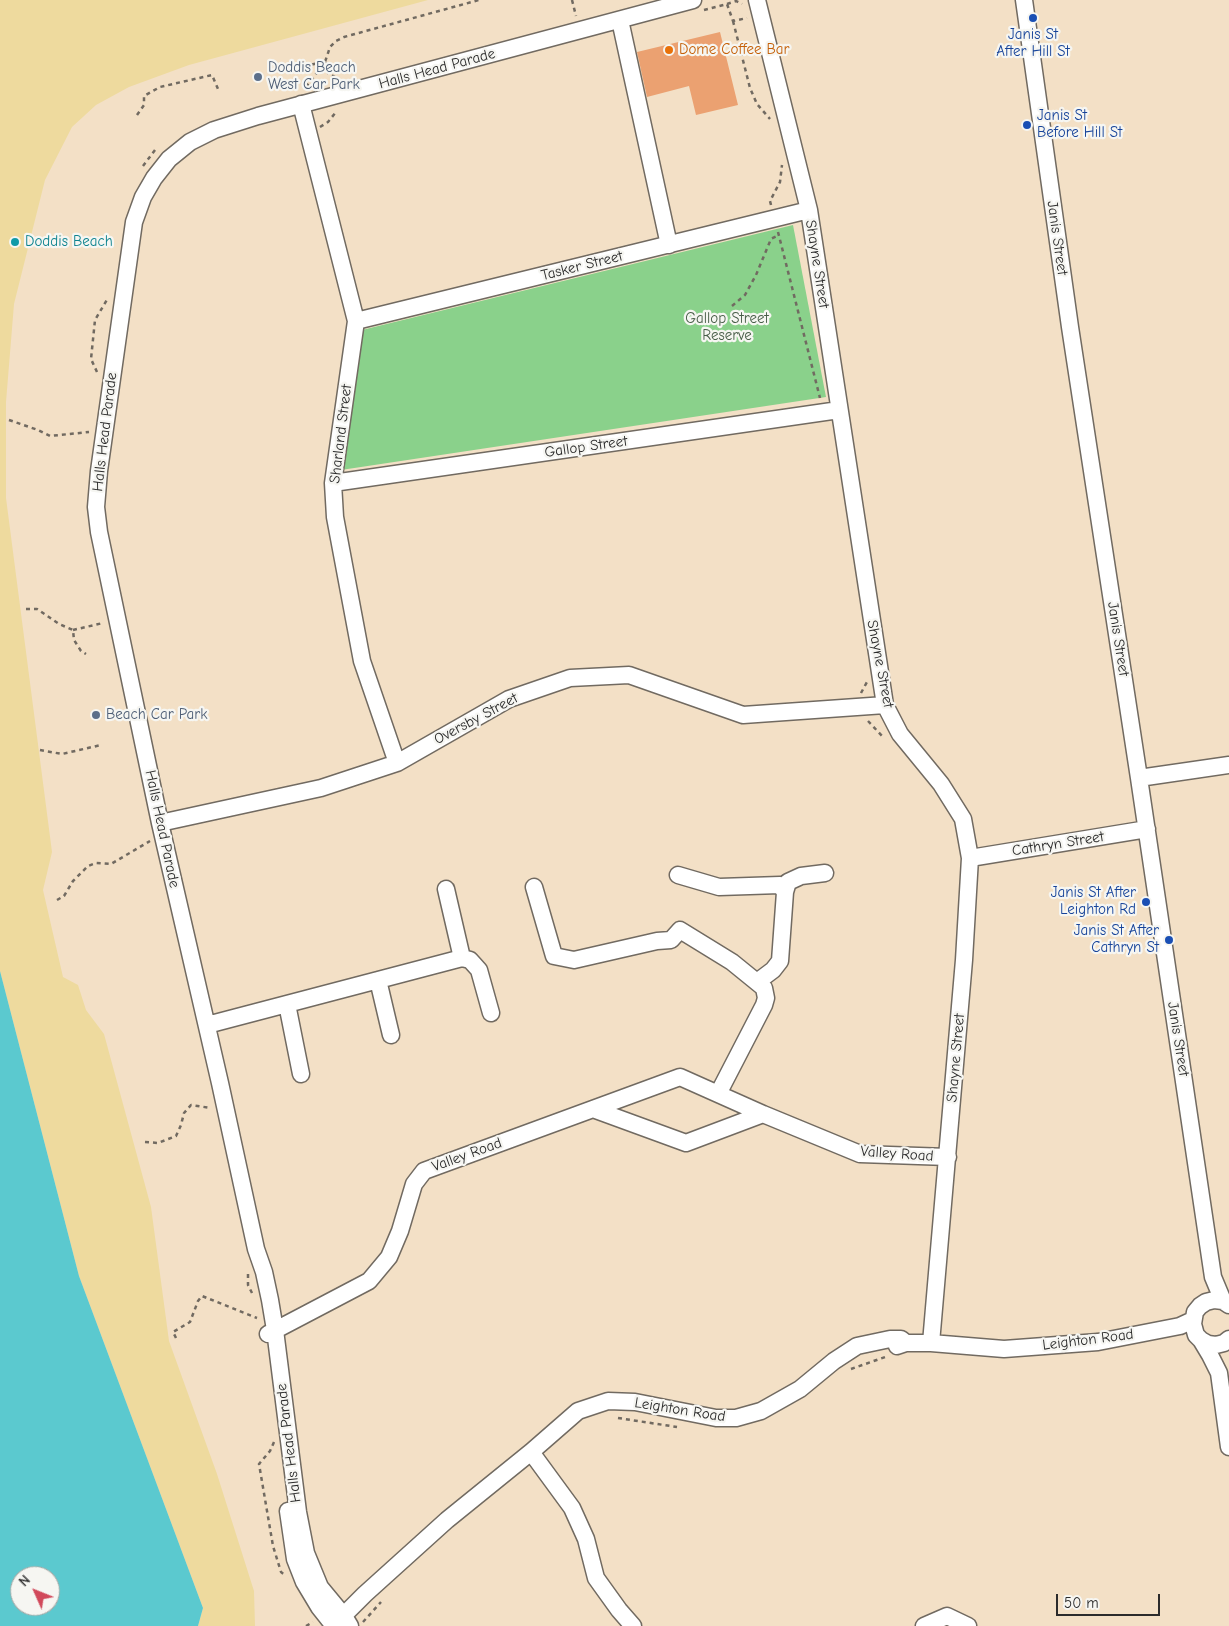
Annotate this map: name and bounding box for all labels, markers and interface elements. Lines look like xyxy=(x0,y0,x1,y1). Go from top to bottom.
marker: Janis St After Hill St xyxy=(1027,12,1039,24)
place label: Janis St After Hill St xyxy=(996,26,1070,61)
place label: Dome Coffee Bar xyxy=(679,41,790,59)
marker: Dome Coffee Bar xyxy=(663,44,675,56)
street label: Halls Head Parade xyxy=(377,45,497,93)
place label: Doddis Beach West Car Park xyxy=(268,59,360,94)
marker: Doddis Beach West Car Park xyxy=(252,71,264,83)
place label: Janis St Before Hill St xyxy=(1037,107,1122,142)
marker: Janis St Before Hill St xyxy=(1021,119,1033,131)
street label: Janis Street xyxy=(1043,200,1071,276)
street label: Shayne Street xyxy=(801,219,833,309)
place label: Doddis Beach xyxy=(25,233,113,251)
marker: Doddis Beach xyxy=(9,236,21,248)
street label: Tasker Street xyxy=(539,247,625,285)
park label: Gallop Street Reserve xyxy=(685,310,769,345)
street label: Halls Head Parade xyxy=(89,371,121,493)
street label: Sharland Street xyxy=(326,383,356,485)
street label: Gallop Street xyxy=(543,432,629,462)
street label: Janis Street xyxy=(1103,601,1133,677)
street label: Shayne Street xyxy=(863,619,897,709)
street label: Oversby Street xyxy=(431,689,521,749)
place label: Beach Car Park xyxy=(106,706,207,724)
marker: Beach Car Park xyxy=(90,709,102,721)
street label: Halls Head Parade xyxy=(141,769,183,889)
street label: Cathryn Street xyxy=(1011,828,1105,860)
place label: Janis St After Leighton Rd xyxy=(1051,884,1136,919)
marker: Janis St After Leighton Rd xyxy=(1140,896,1152,908)
place label: Janis St After Cathryn St xyxy=(1074,922,1159,957)
marker: Janis St After Cathryn St xyxy=(1163,934,1175,946)
street label: Janis Street xyxy=(1163,1001,1193,1077)
street label: Shayne Street xyxy=(943,1013,969,1103)
street label: Valley Road xyxy=(430,1134,504,1176)
street label: Valley Road xyxy=(860,1142,934,1166)
street label: Leighton Road xyxy=(1041,1325,1135,1355)
street label: Halls Head Parade xyxy=(273,1382,305,1504)
street label: Leighton Road xyxy=(633,1394,727,1426)
north arrow xyxy=(10,1566,60,1616)
text: N xyxy=(15,1572,34,1590)
scale bar xyxy=(1059,1584,1163,1616)
text: 50 m xyxy=(1064,1594,1099,1612)

